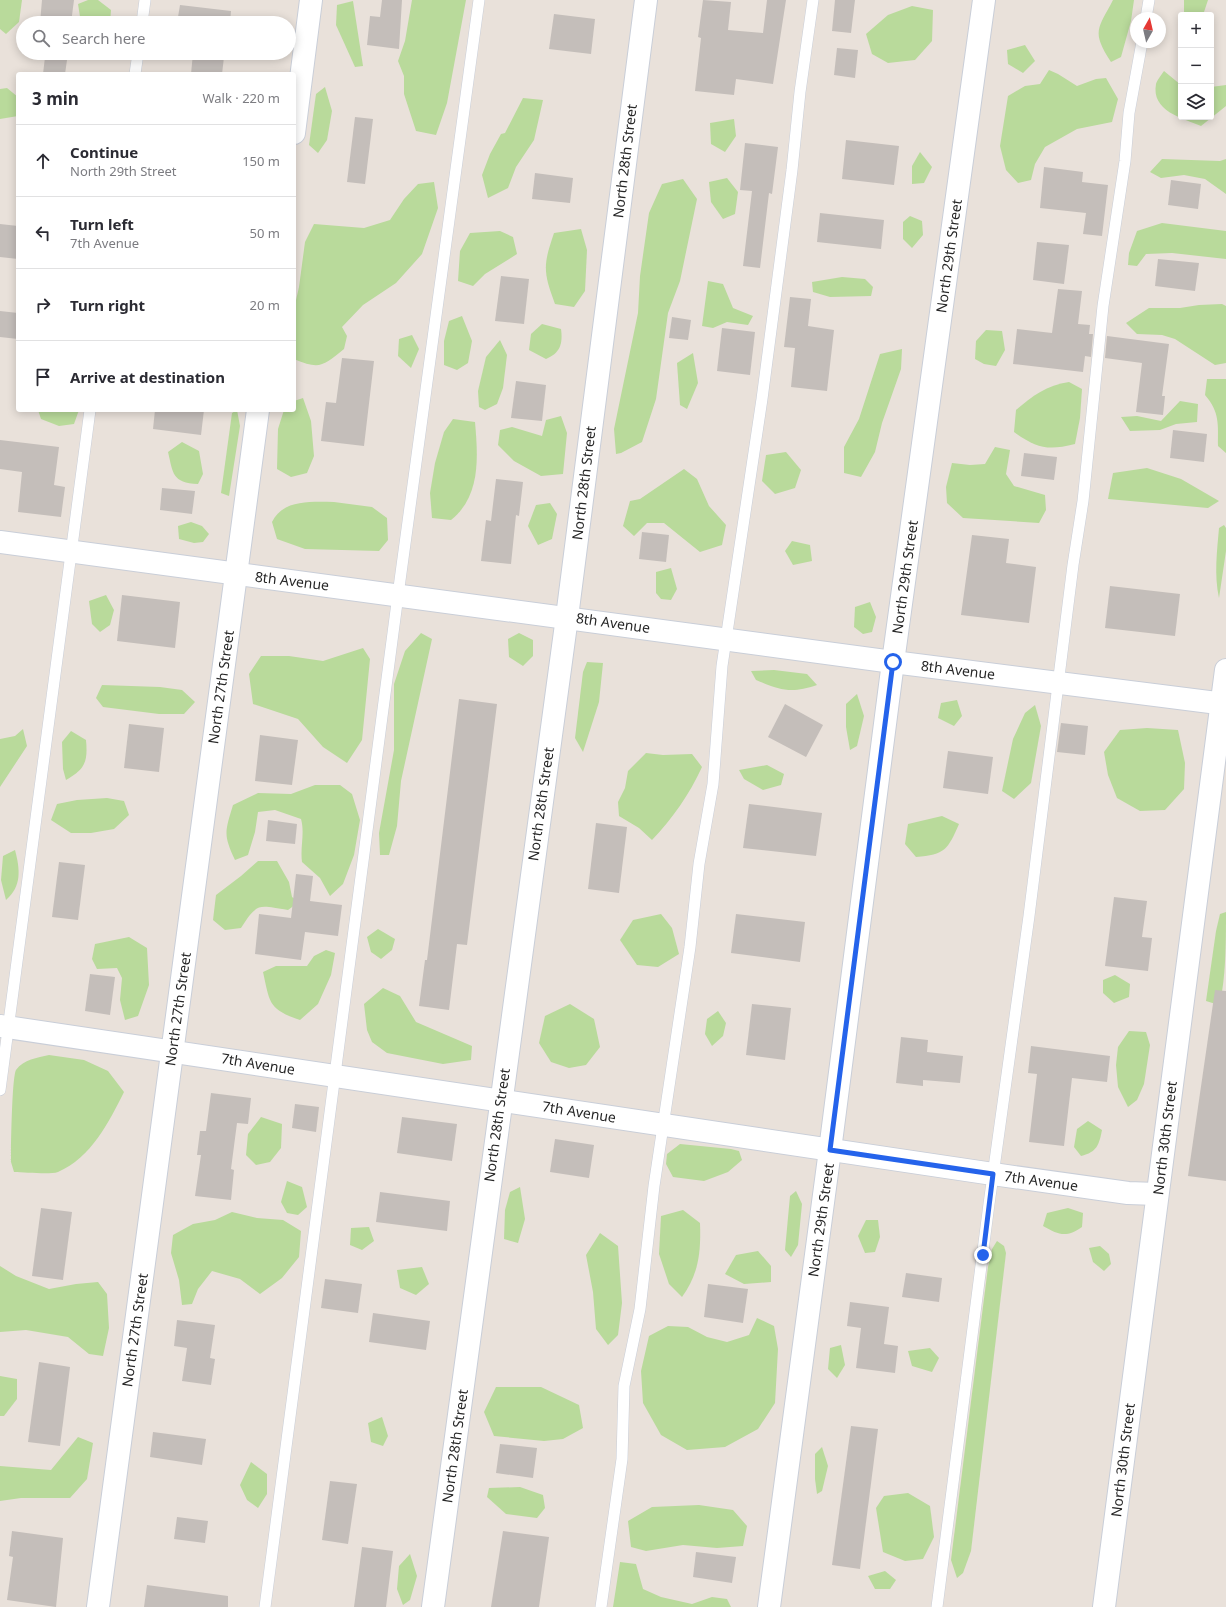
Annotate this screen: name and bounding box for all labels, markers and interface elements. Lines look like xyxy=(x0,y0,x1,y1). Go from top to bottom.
north arrow xyxy=(1130,12,1166,48)
map controls xyxy=(1178,12,1214,120)
button: + xyxy=(1178,12,1214,48)
search box xyxy=(16,16,296,60)
icon: search xyxy=(30,27,52,49)
text: Search here xyxy=(62,28,145,48)
button: − xyxy=(1178,48,1214,84)
button: layers xyxy=(1178,84,1214,120)
text: 3 min xyxy=(32,87,79,110)
text: Walk · 220 m xyxy=(202,89,280,107)
street label: North 28th Street xyxy=(608,103,641,219)
text: Continue xyxy=(70,142,138,162)
icon: ahead xyxy=(32,150,54,172)
text: 150 m xyxy=(242,152,280,170)
text: North 29th Street xyxy=(70,162,177,180)
street label: North 29th Street xyxy=(931,198,966,314)
text: Turn left xyxy=(70,214,134,234)
icon: left xyxy=(32,222,54,244)
text: 50 m xyxy=(250,224,280,242)
text: 7th Avenue xyxy=(70,234,139,252)
icon: right xyxy=(32,294,54,316)
text: Turn right xyxy=(70,295,145,315)
text: 20 m xyxy=(250,296,280,314)
icon: arrive xyxy=(32,366,54,388)
text: Arrive at destination xyxy=(70,367,225,387)
street label: North 28th Street xyxy=(567,425,600,541)
street label: North 29th Street xyxy=(887,519,922,635)
street label: 8th Avenue xyxy=(254,567,330,594)
street label: 8th Avenue xyxy=(575,608,651,637)
street label: North 27th Street xyxy=(203,629,238,745)
route start xyxy=(884,653,902,671)
street label: 8th Avenue xyxy=(920,656,996,683)
street label: North 28th Street xyxy=(523,746,558,862)
street label: North 27th Street xyxy=(160,951,195,1067)
street label: 7th Avenue xyxy=(220,1048,296,1079)
street label: North 28th Street xyxy=(479,1067,514,1183)
street label: North 30th Street xyxy=(1148,1080,1181,1196)
street label: 7th Avenue xyxy=(541,1096,617,1127)
street label: North 29th Street xyxy=(803,1162,838,1278)
street label: 7th Avenue xyxy=(1003,1166,1079,1195)
route end xyxy=(974,1246,992,1264)
street label: North 27th Street xyxy=(117,1272,152,1388)
street label: North 28th Street xyxy=(437,1388,472,1504)
street label: North 30th Street xyxy=(1106,1402,1139,1518)

